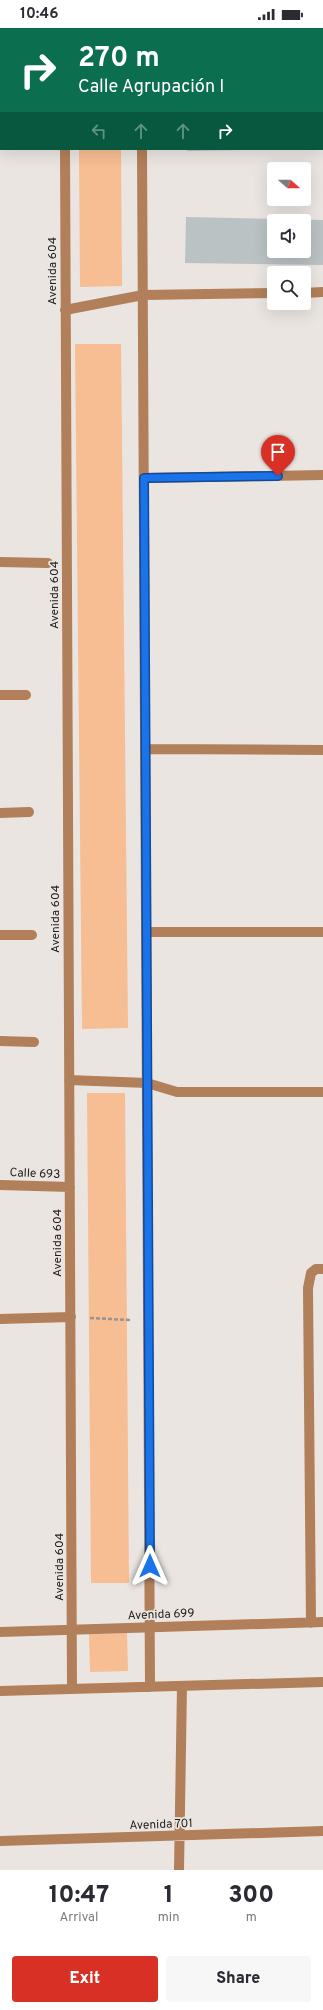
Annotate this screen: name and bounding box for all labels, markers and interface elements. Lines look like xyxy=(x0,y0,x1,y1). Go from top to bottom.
text: 10:46 xyxy=(20,5,58,24)
text: 270 m xyxy=(78,41,160,77)
icon: right xyxy=(12,44,64,96)
text: Calle Agrupación I xyxy=(78,76,224,99)
icon: left xyxy=(88,120,110,142)
icon: ahead xyxy=(130,120,152,142)
icon: ahead xyxy=(172,120,194,142)
icon: right xyxy=(214,120,236,142)
north arrow xyxy=(267,162,311,206)
map controls xyxy=(267,162,311,310)
button: sound xyxy=(267,214,311,258)
street label: Avenida 604 xyxy=(45,237,61,305)
button: search xyxy=(267,266,311,310)
pin xyxy=(261,435,295,476)
icon: arrive xyxy=(267,441,289,463)
street label: Avenida 604 xyxy=(47,561,63,629)
street label: Avenida 604 xyxy=(48,885,64,953)
street label: Calle 693 xyxy=(9,1165,61,1183)
street label: Avenida 604 xyxy=(50,1209,66,1277)
street label: Avenida 604 xyxy=(52,1533,68,1601)
position arrow xyxy=(129,1545,171,1587)
street label: Avenida 699 xyxy=(127,1606,195,1624)
street label: Avenida 701 xyxy=(129,1816,193,1834)
text: 10:47 xyxy=(49,1881,109,1911)
text: 1 xyxy=(164,1881,174,1911)
text: 300 xyxy=(228,1881,274,1911)
text: Arrival xyxy=(60,1910,98,1926)
text: min xyxy=(158,1910,180,1926)
text: m xyxy=(246,1910,257,1926)
button: Exit xyxy=(12,1956,158,2002)
button: Share xyxy=(166,1956,311,2002)

